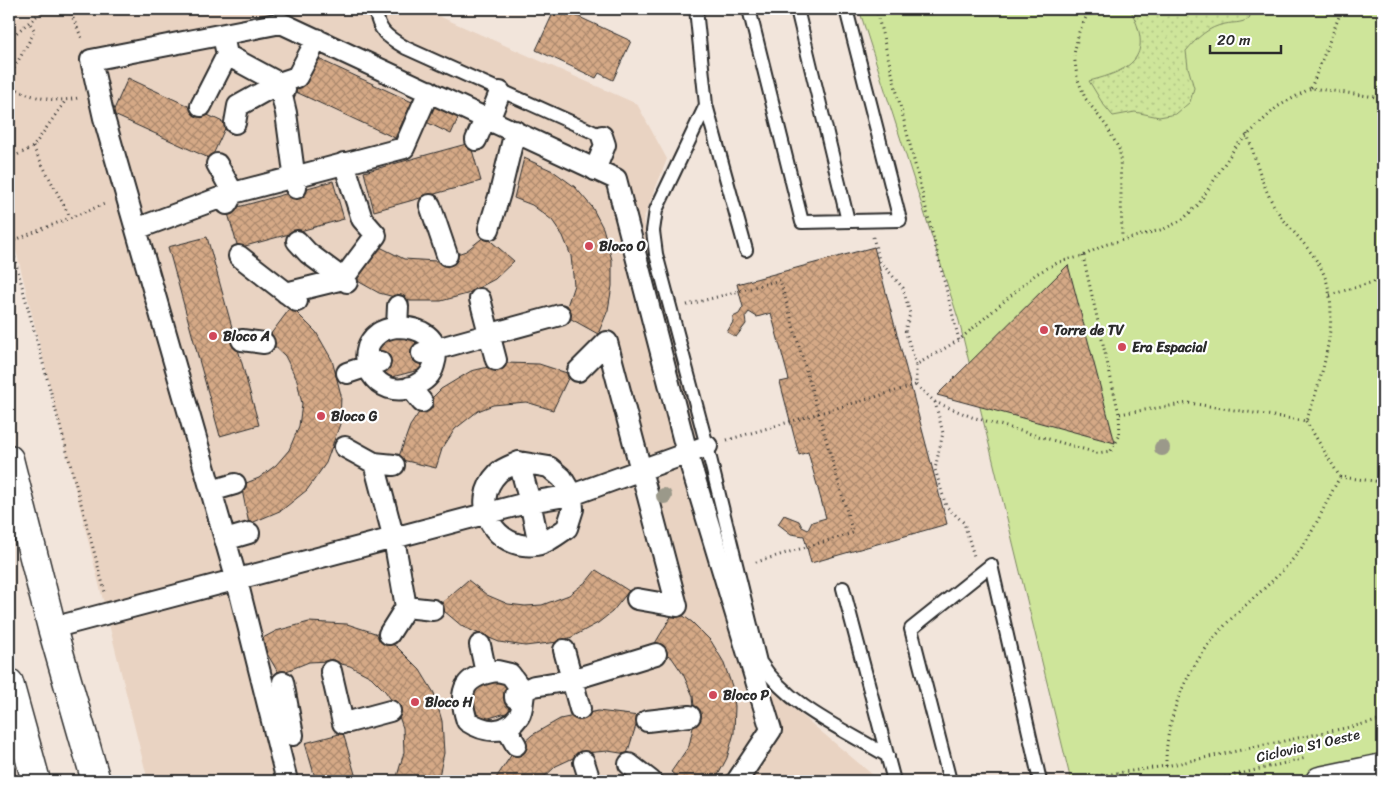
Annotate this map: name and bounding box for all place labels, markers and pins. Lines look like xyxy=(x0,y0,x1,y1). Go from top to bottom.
place label: Bloco O xyxy=(599,234,646,259)
marker: Bloco O xyxy=(583,240,595,252)
place label: Torre de TV xyxy=(1054,318,1125,343)
place label: Bloco A xyxy=(223,324,270,349)
marker: Torre de TV xyxy=(1038,324,1050,336)
marker: Bloco A xyxy=(207,330,219,342)
place label: Era Espacial xyxy=(1132,335,1208,360)
marker: Era Espacial xyxy=(1116,341,1128,353)
place label: Bloco G xyxy=(331,404,378,429)
marker: Bloco G xyxy=(315,410,327,422)
place label: Bloco P xyxy=(723,683,770,708)
marker: Bloco P xyxy=(707,689,719,701)
place label: Bloco H xyxy=(425,690,474,715)
marker: Bloco H xyxy=(409,696,421,708)

